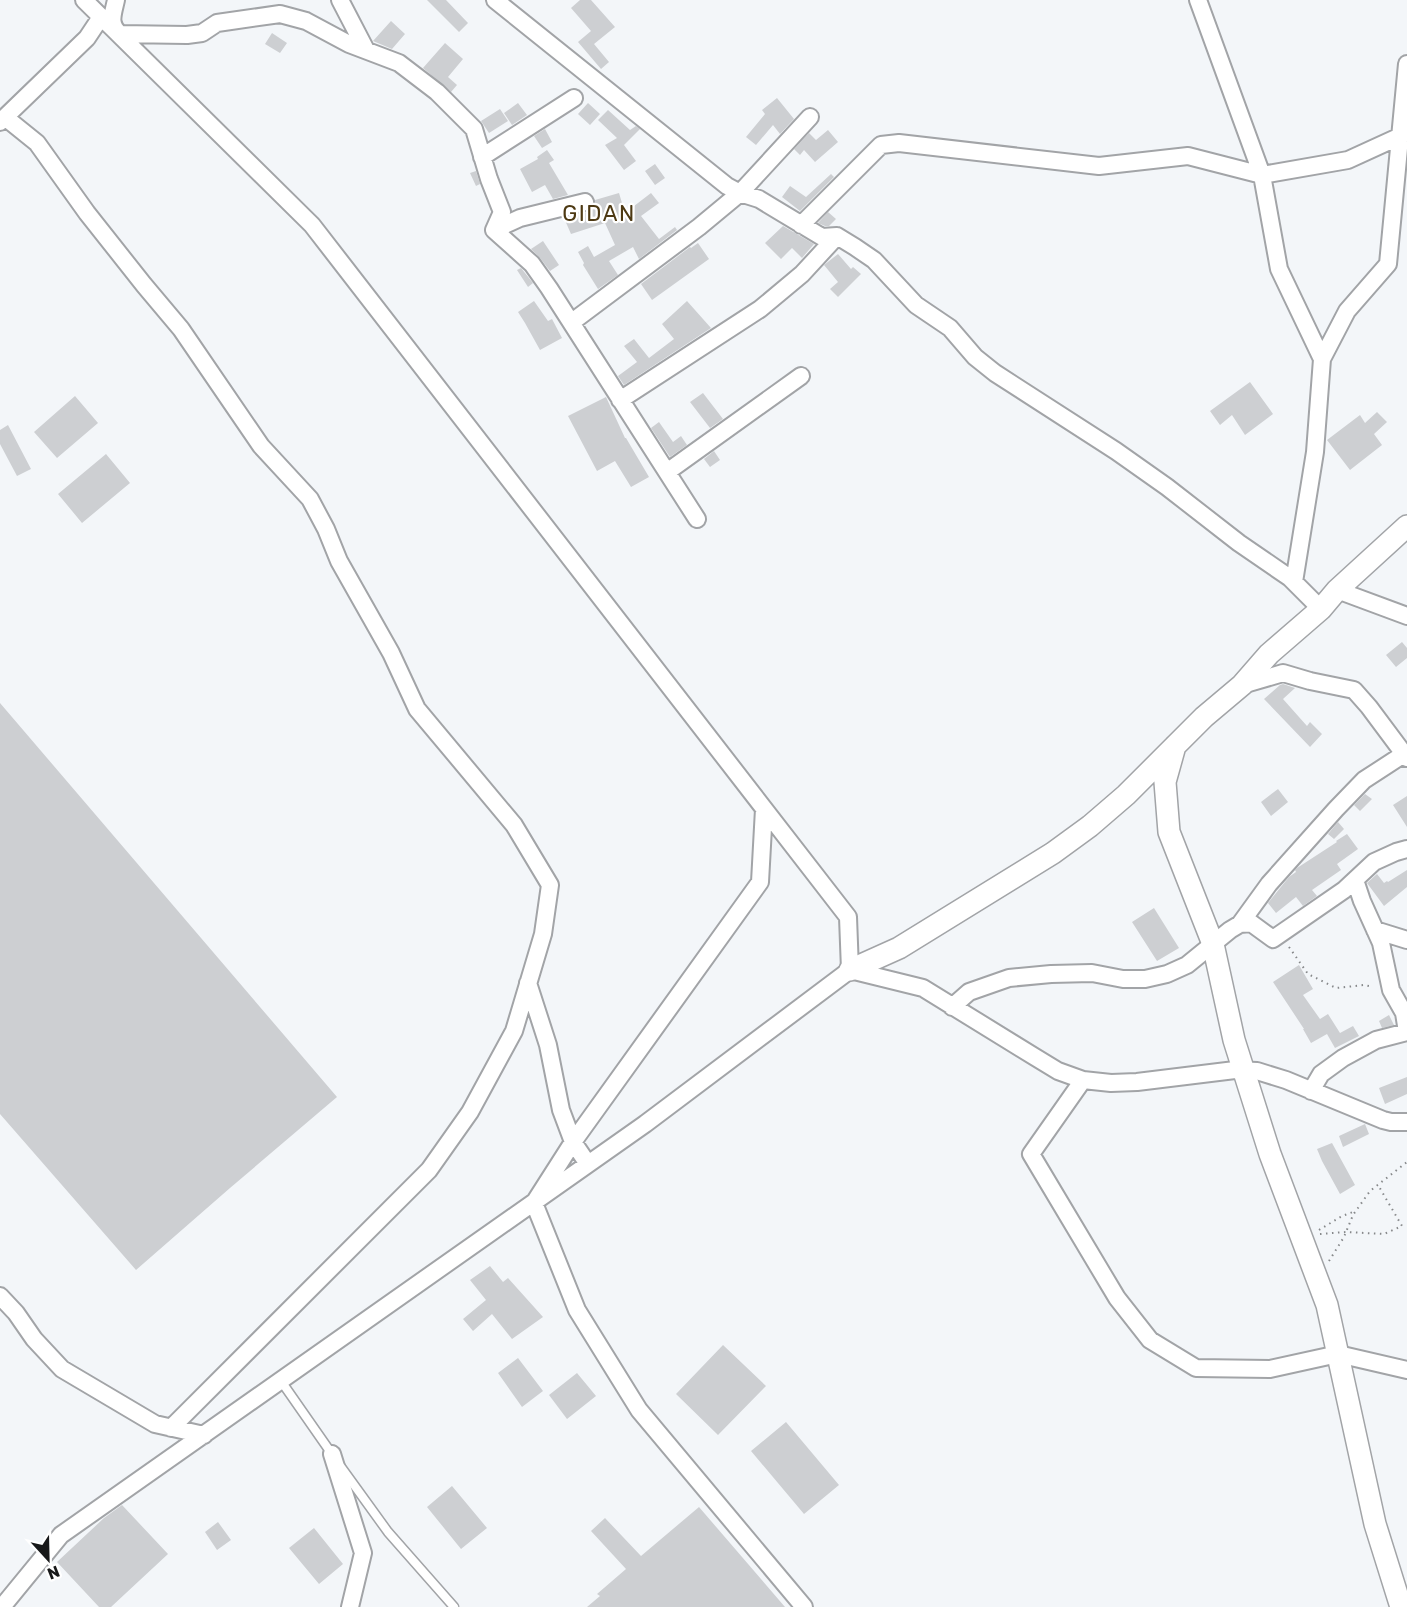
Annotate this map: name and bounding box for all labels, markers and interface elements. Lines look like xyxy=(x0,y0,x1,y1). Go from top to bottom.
district label: GIDAN xyxy=(562,200,636,227)
north arrow xyxy=(18,1529,78,1589)
text: N xyxy=(45,1561,62,1583)

